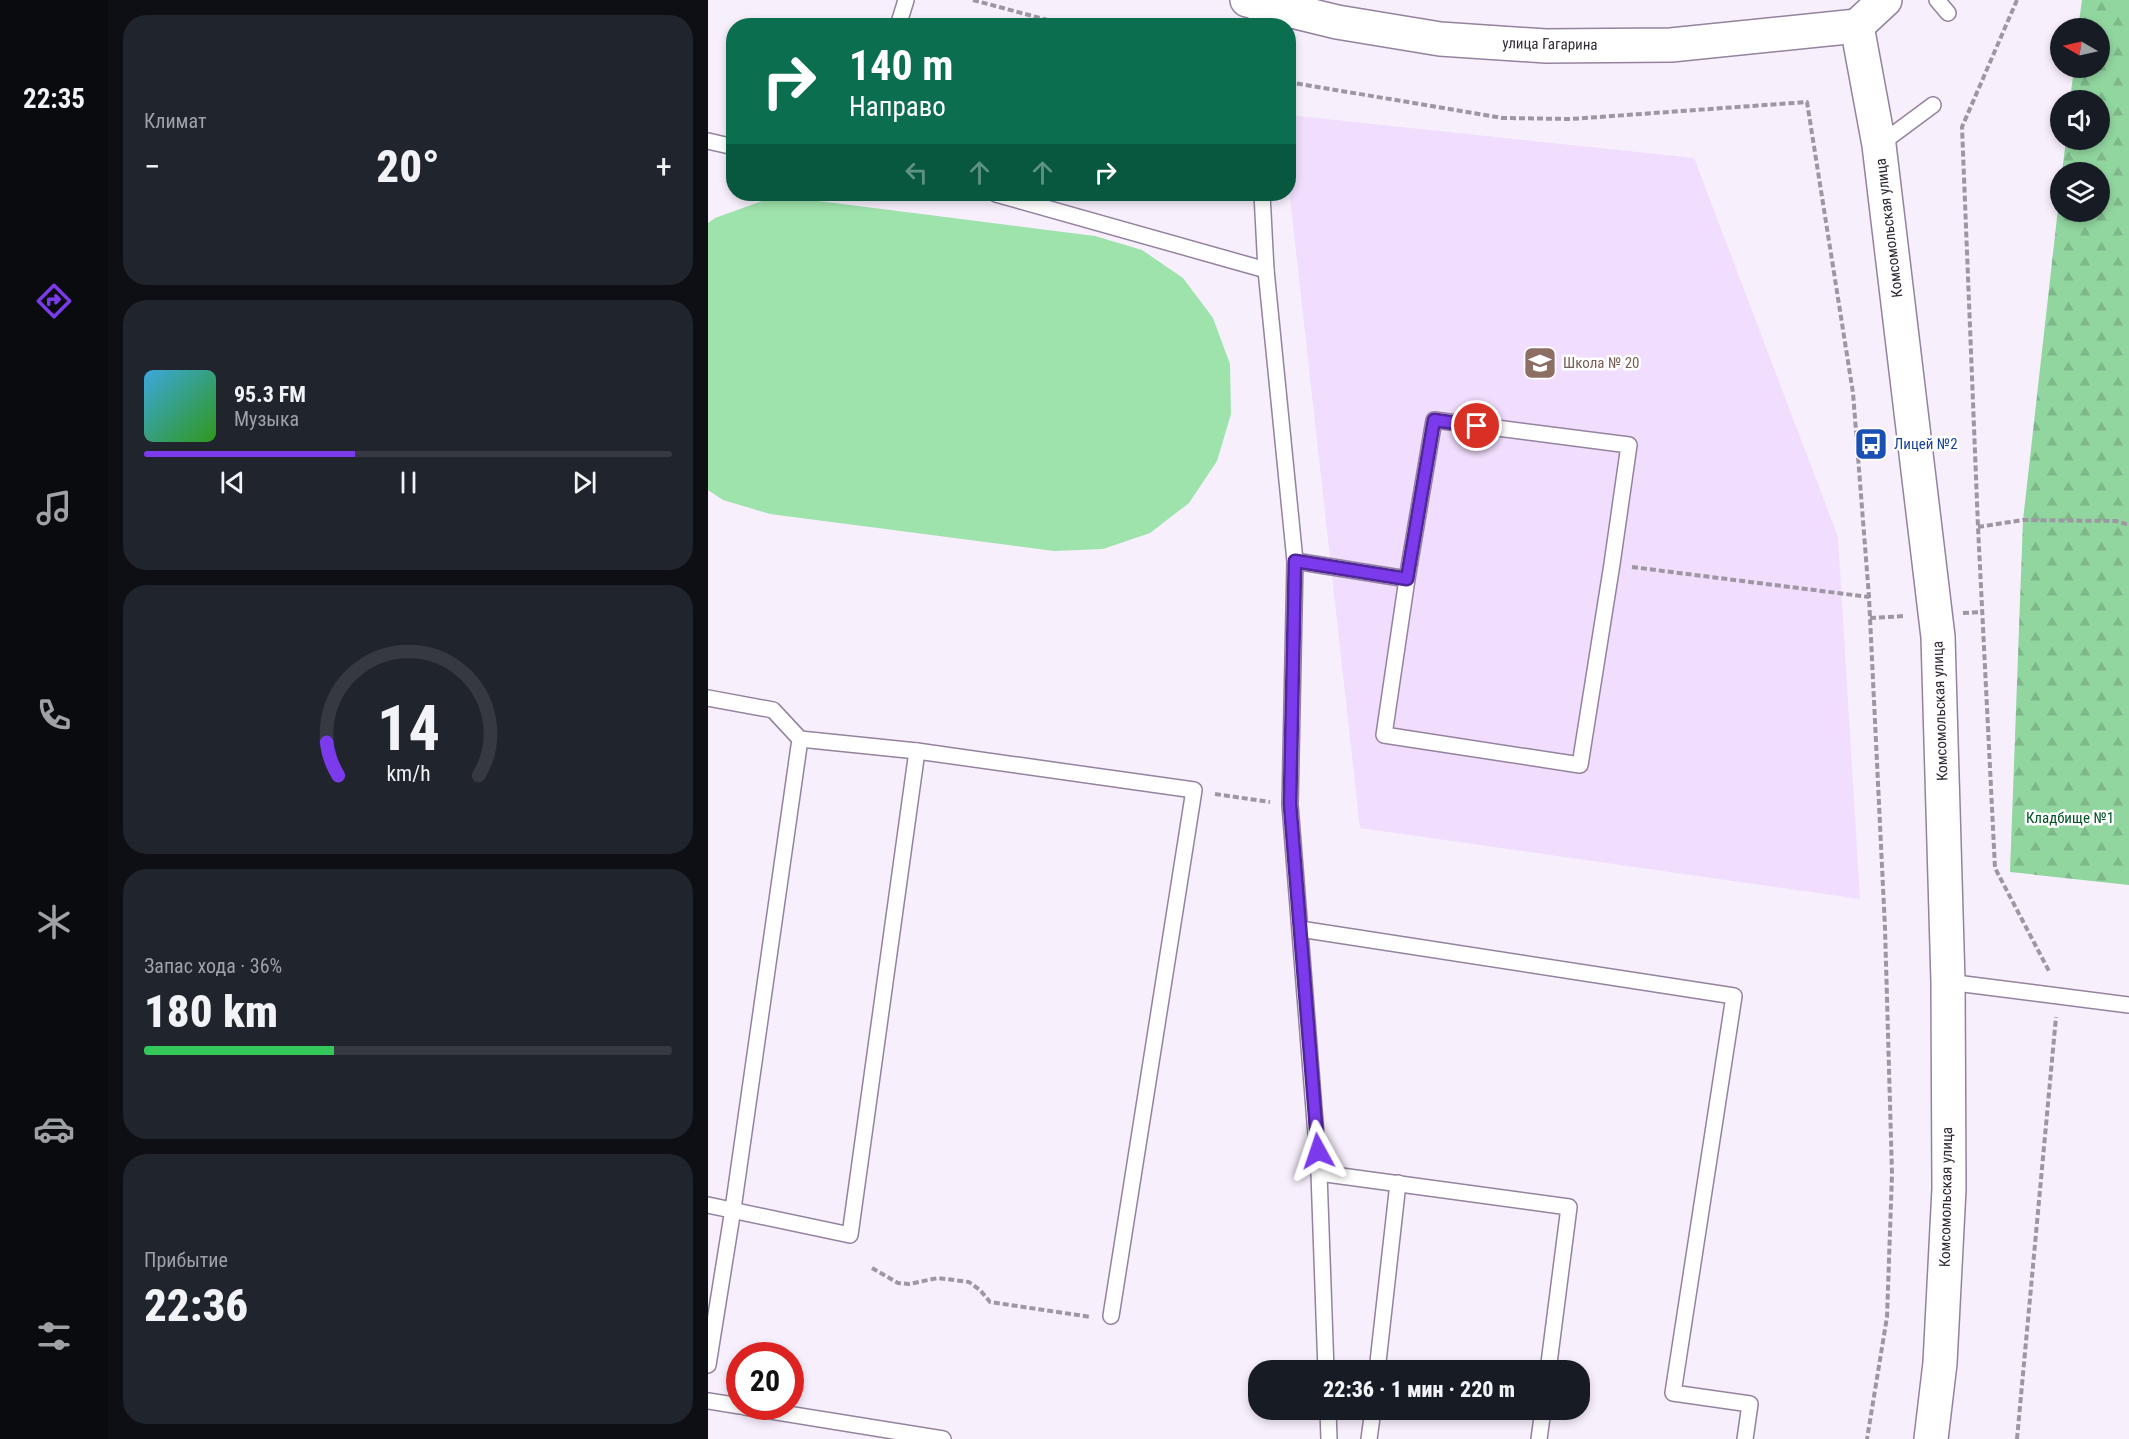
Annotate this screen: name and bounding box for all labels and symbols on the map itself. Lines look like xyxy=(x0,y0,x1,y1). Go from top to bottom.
north arrow xyxy=(2050,18,2110,78)
street label: улица Гагарина xyxy=(1502,34,1598,54)
street label: Комсомольская улица xyxy=(1872,157,1906,299)
school or university icon: Школа № 20 xyxy=(1522,345,1558,381)
place label: Школа № 20 xyxy=(1563,354,1640,372)
pin xyxy=(1451,400,1502,451)
bus stop icon: Лицей №2 xyxy=(1853,426,1889,462)
place label: Лицей №2 xyxy=(1894,435,1958,453)
street label: Комсомольская улица xyxy=(1929,641,1951,781)
park label: Кладбище №1 xyxy=(2026,809,2114,827)
position arrow xyxy=(1286,1119,1350,1183)
street label: Комсомольская улица xyxy=(1936,1127,1956,1267)
speed limit sign: 20 xyxy=(726,1342,804,1420)

